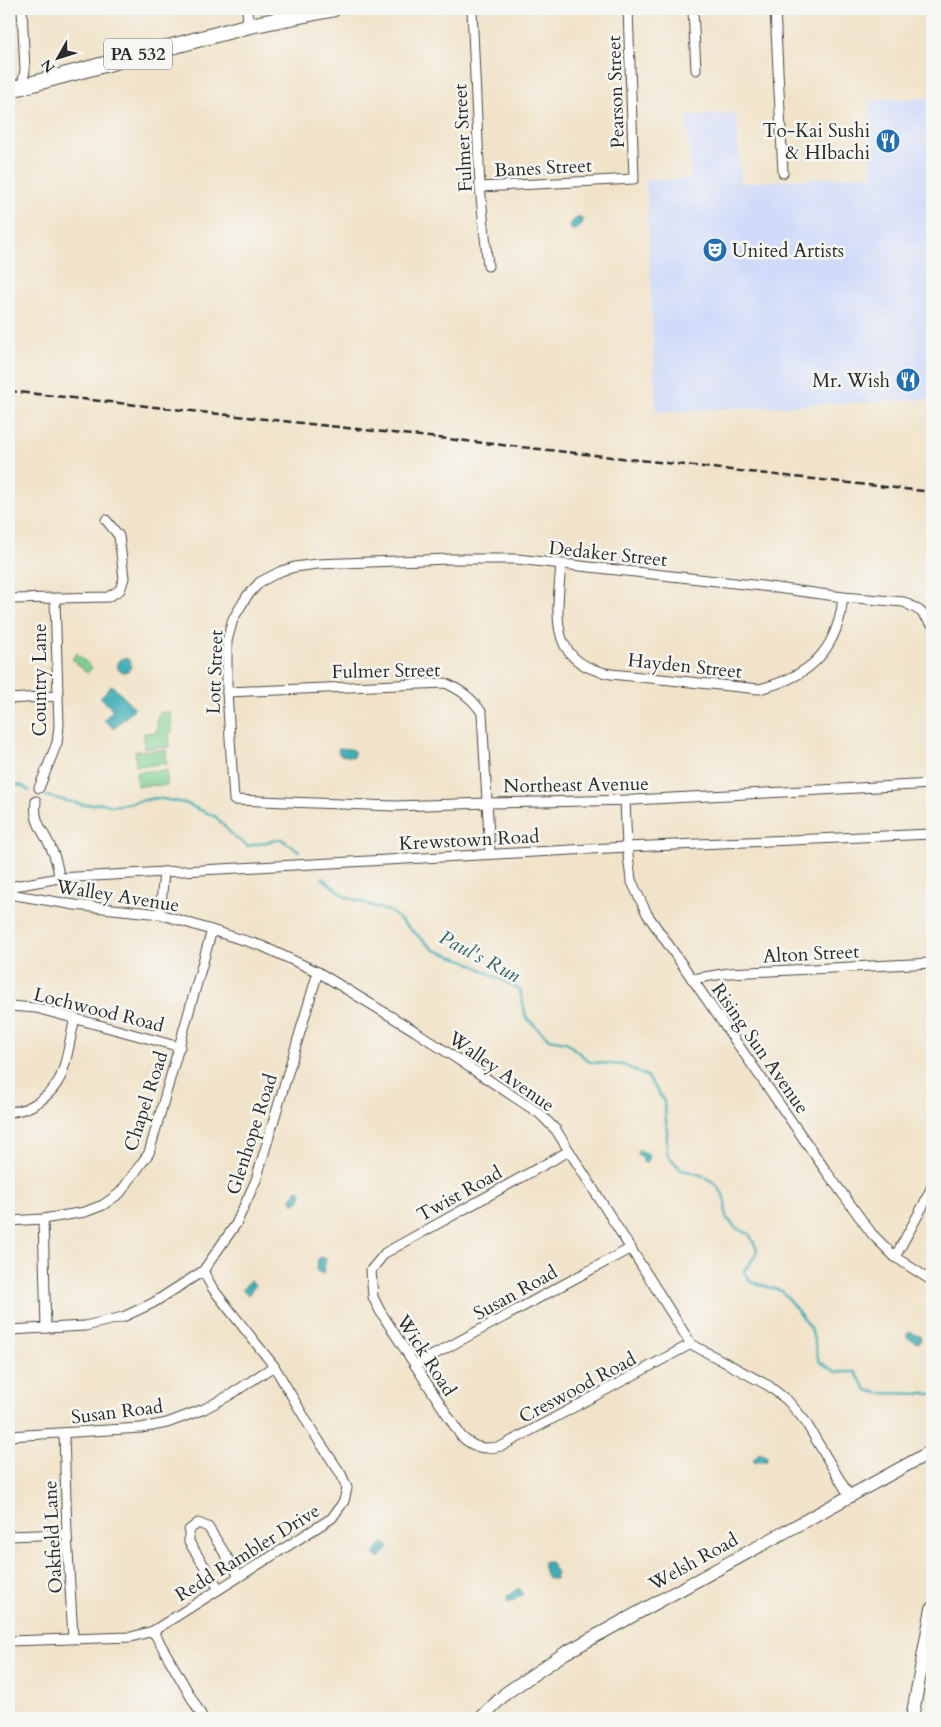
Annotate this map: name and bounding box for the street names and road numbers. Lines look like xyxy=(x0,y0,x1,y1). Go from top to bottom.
street label: Pearson Street xyxy=(601,35,631,149)
road number: PA 532 xyxy=(104,39,172,70)
street label: Fulmer Street xyxy=(447,83,479,193)
street label: Banes Street xyxy=(494,152,593,184)
street label: Dedaker Street xyxy=(547,535,668,573)
street label: Country Lane xyxy=(27,623,53,737)
street label: Lott Street xyxy=(201,629,229,715)
street label: Hayden Street xyxy=(627,647,743,685)
street label: Fulmer Street xyxy=(332,657,441,685)
street label: Northeast Avenue xyxy=(503,771,649,799)
street label: Krewstown Road xyxy=(398,823,540,857)
street label: Walley Avenue xyxy=(53,873,181,919)
street label: Alton Street xyxy=(762,938,860,969)
street label: Rising Sun Avenue xyxy=(705,978,815,1119)
street label: Lochwood Road xyxy=(31,981,167,1039)
street label: Walley Avenue xyxy=(442,1025,560,1118)
street label: Chapel Road xyxy=(118,1048,174,1155)
street label: Glenhope Road xyxy=(220,1071,284,1198)
street label: Twist Road xyxy=(412,1160,507,1228)
street label: Susan Road xyxy=(469,1259,562,1327)
street label: Wick Road xyxy=(390,1309,462,1401)
street label: Creswood Road xyxy=(514,1346,641,1430)
street label: Susan Road xyxy=(70,1393,164,1431)
street label: Oakfield Lane xyxy=(37,1480,69,1594)
street label: Redd Rambler Drive xyxy=(170,1498,325,1608)
street label: Welsh Road xyxy=(643,1527,743,1598)

